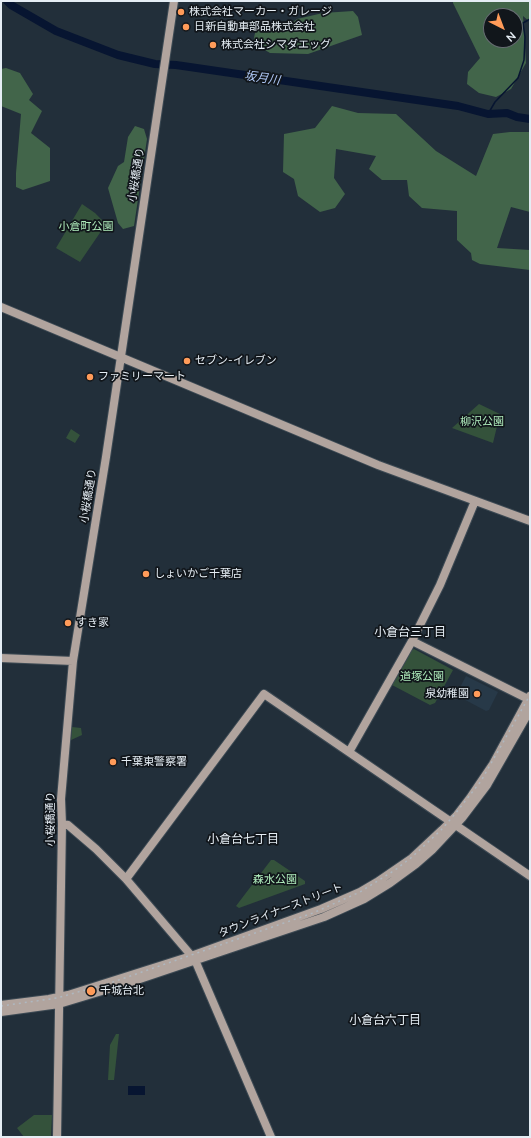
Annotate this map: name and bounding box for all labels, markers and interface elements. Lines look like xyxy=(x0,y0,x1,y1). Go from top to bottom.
place label: 株式会社マーカー・ガレージ xyxy=(189,5,332,19)
marker: 株式会社マーカー・ガレージ xyxy=(176,7,186,17)
north arrow xyxy=(483,8,523,48)
place label: 日新自動車部品株式会社 xyxy=(194,20,315,34)
marker: 日新自動車部品株式会社 xyxy=(181,22,191,32)
text: N xyxy=(503,28,519,45)
place label: 株式会社シマダエッグ xyxy=(221,38,331,52)
marker: 株式会社シマダエッグ xyxy=(208,40,218,50)
water label: 坂月川 xyxy=(243,69,281,89)
street label: 小桜橋通り xyxy=(126,147,148,203)
park label: 小倉町公園 xyxy=(59,220,113,234)
place label: セブン-イレブン xyxy=(195,354,277,368)
marker: セブン-イレブン xyxy=(182,356,192,366)
place label: ファミリーマート xyxy=(98,370,186,384)
marker: ファミリーマート xyxy=(85,372,95,382)
park label: 柳沢公園 xyxy=(460,415,504,429)
street label: 小桜橋通り xyxy=(78,468,100,524)
place label: しょいかご千葉店 xyxy=(154,567,242,581)
marker: しょいかご千葉店 xyxy=(141,569,151,579)
place label: すき家 xyxy=(76,616,109,630)
marker: すき家 xyxy=(63,618,73,628)
district label: 小倉台三丁目 xyxy=(374,626,446,640)
park label: 道塚公園 xyxy=(400,670,444,684)
place label: 泉幼稚園 xyxy=(425,687,469,701)
marker: 泉幼稚園 xyxy=(472,689,482,699)
place label: 千葉東警察署 xyxy=(121,755,187,769)
marker: 千葉東警察署 xyxy=(108,757,118,767)
street label: 小桜橋通り xyxy=(44,792,58,846)
district label: 小倉台七丁目 xyxy=(207,833,279,847)
park label: 森水公園 xyxy=(253,873,297,887)
street label: タウンライナーストリート xyxy=(217,881,345,941)
place label: 千城台北 xyxy=(100,984,144,998)
marker: 千城台北 xyxy=(85,985,97,997)
district label: 小倉台六丁目 xyxy=(349,1014,421,1028)

